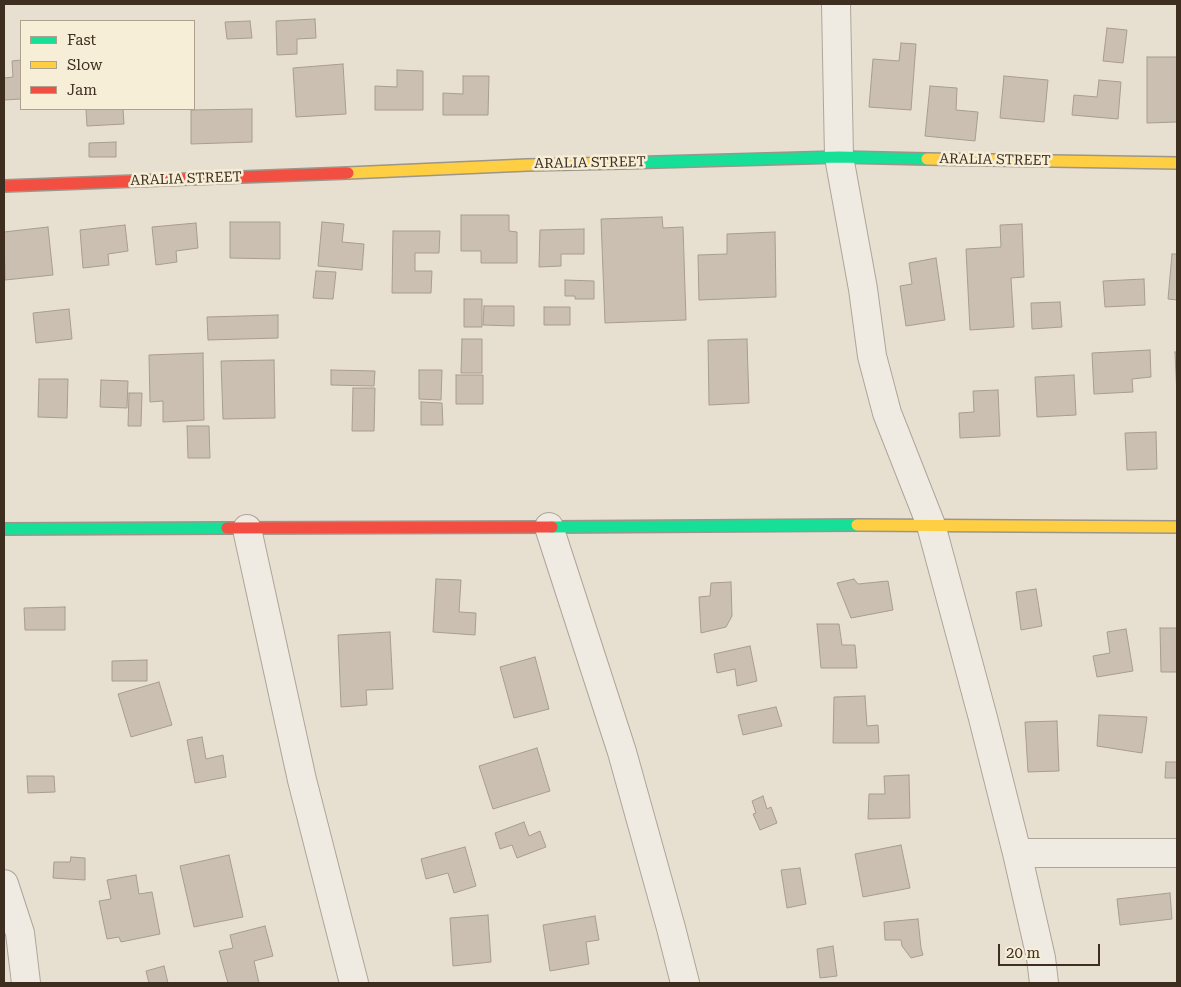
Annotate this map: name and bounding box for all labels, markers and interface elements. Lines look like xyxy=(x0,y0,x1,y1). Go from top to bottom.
legend xyxy=(20,20,195,110)
text: Fast xyxy=(67,31,96,49)
text: Slow xyxy=(67,56,102,74)
text: Jam xyxy=(67,81,97,99)
street label: ARALIA STREET xyxy=(939,151,1051,169)
street label: ARALIA STREET xyxy=(534,154,646,172)
street label: ARALIA STREET xyxy=(130,169,242,189)
scale bar xyxy=(1001,934,1104,966)
text: 20 m xyxy=(1006,944,1040,962)

